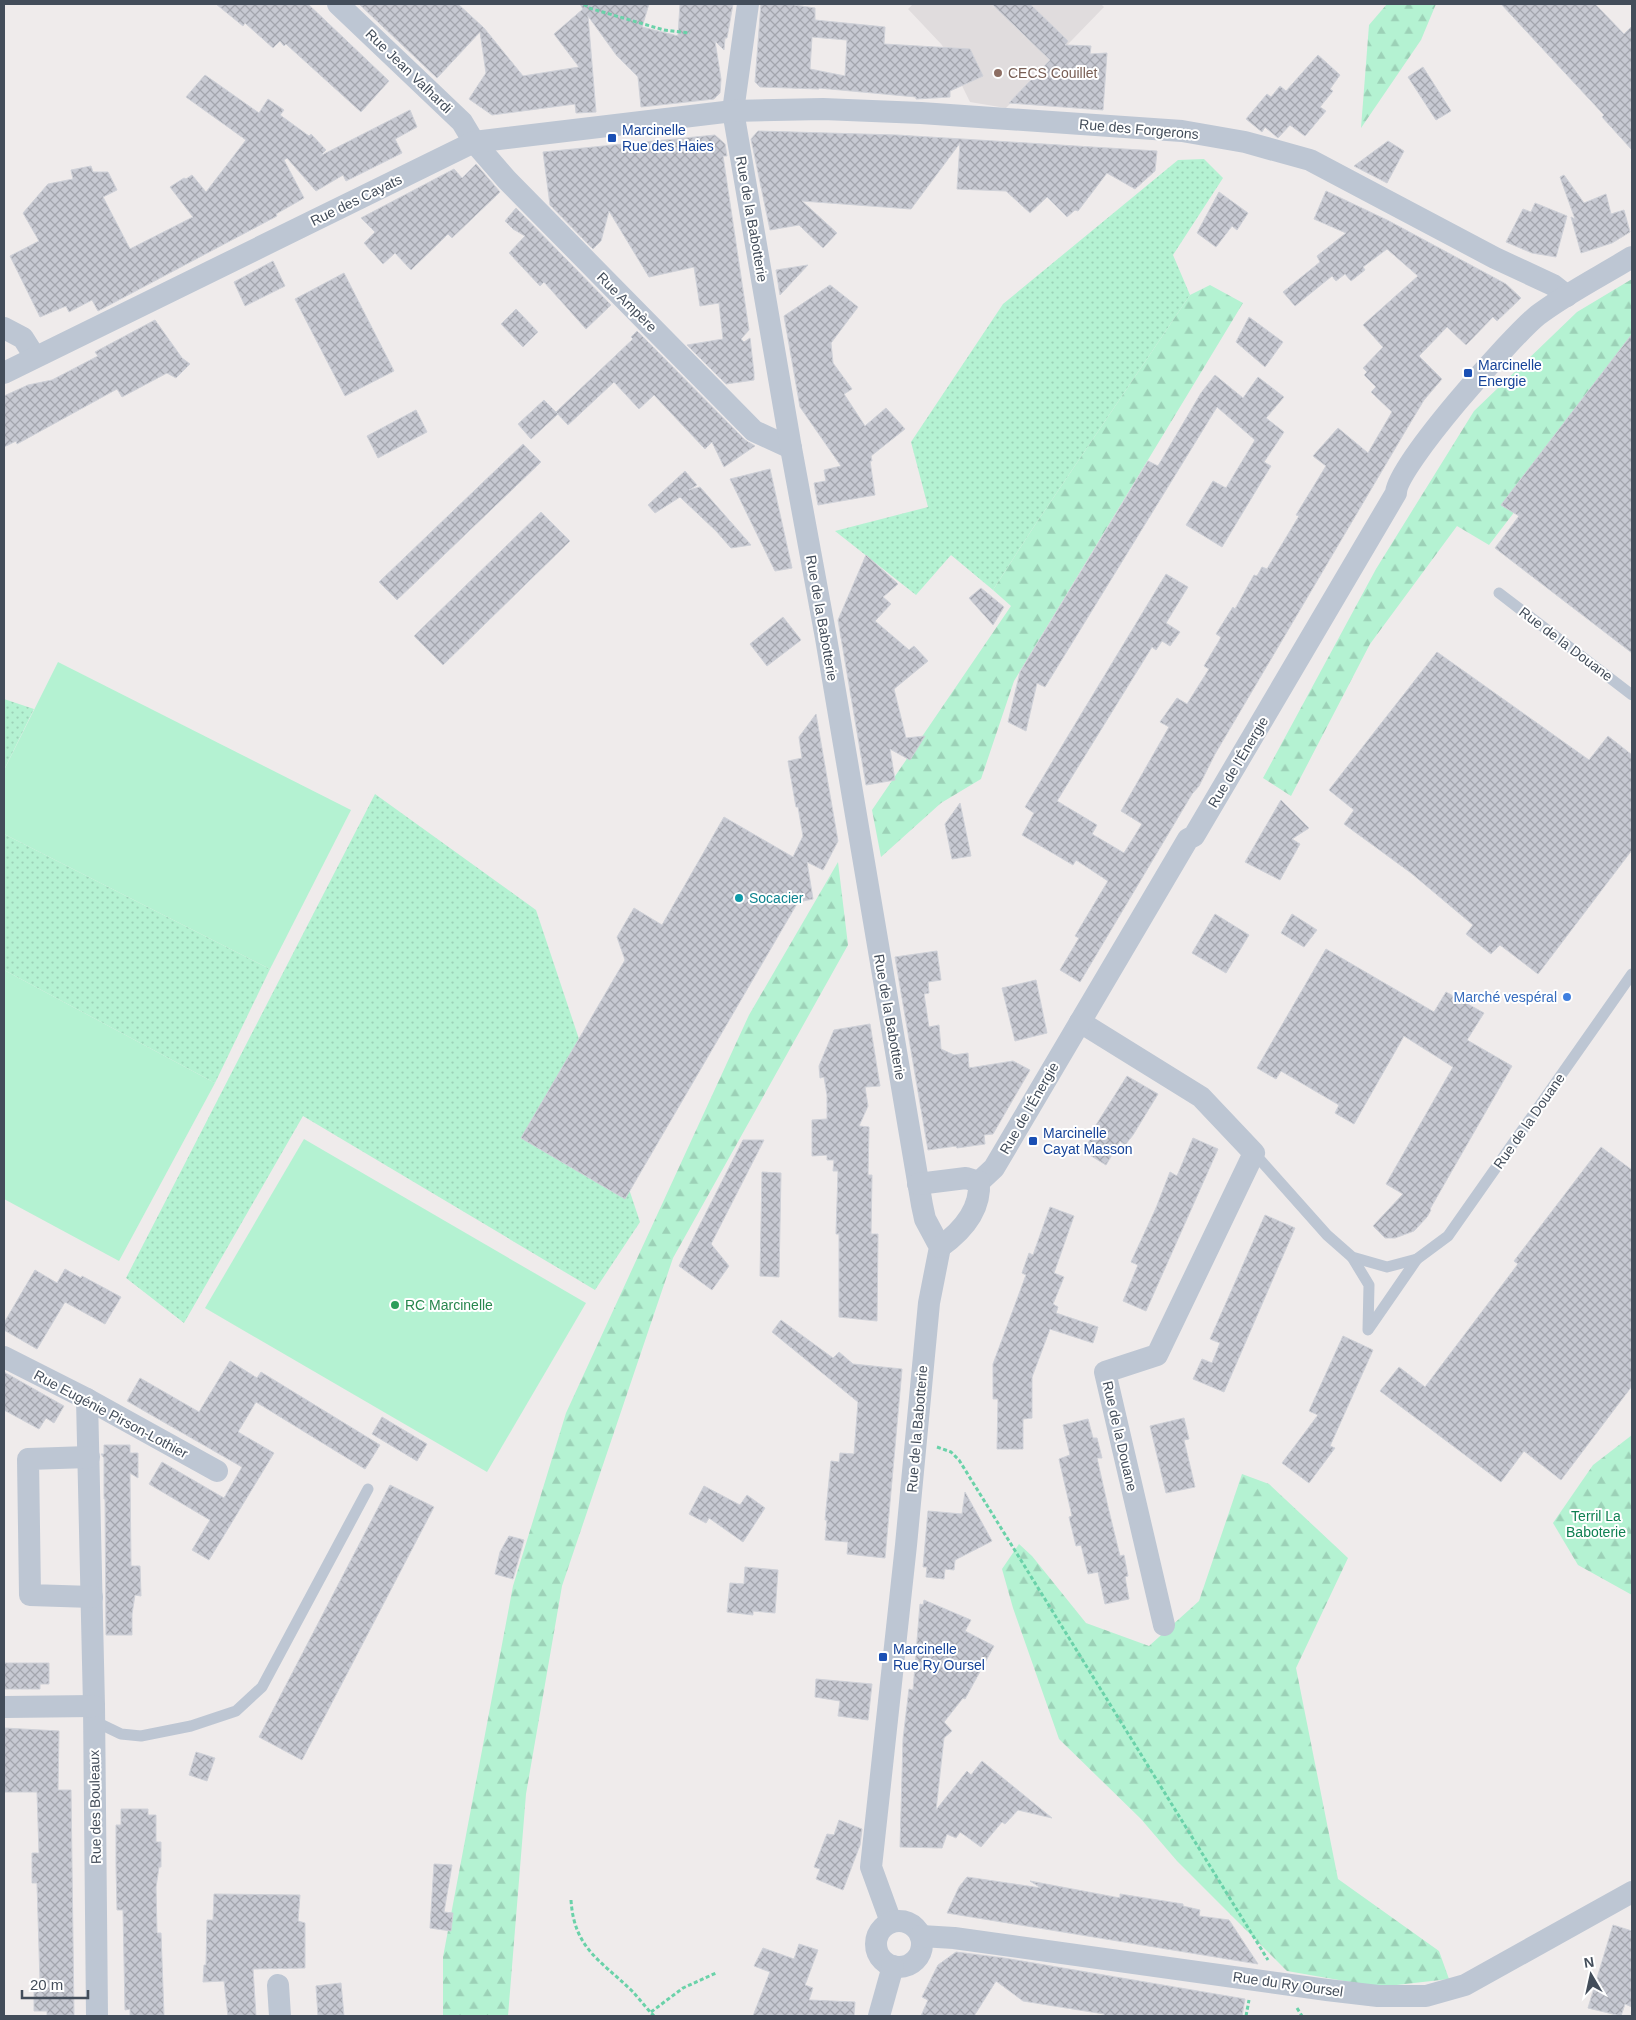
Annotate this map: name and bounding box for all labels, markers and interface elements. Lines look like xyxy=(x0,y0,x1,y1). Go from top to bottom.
street label: Rue Jean Valhardi xyxy=(362,26,456,116)
place label: CECS Couillet xyxy=(1008,65,1098,81)
marker: CECS Couillet xyxy=(992,67,1004,79)
street label: Rue des Forgerons xyxy=(1079,116,1199,142)
place label: Marcinelle Rue des Haies xyxy=(622,122,714,154)
marker: Marcinelle Rue des Haies xyxy=(606,132,618,144)
street label: Rue de la Babotterie xyxy=(733,155,771,283)
street label: Rue des Cayats xyxy=(308,171,404,229)
street label: Rue Ampère xyxy=(594,269,660,335)
place label: Marcinelle Energie xyxy=(1478,357,1542,389)
marker: Marcinelle Energie xyxy=(1462,367,1474,379)
street label: Rue de la Babotterie xyxy=(803,554,841,682)
street label: Rue de la Douane xyxy=(1516,604,1616,684)
street label: Rue de l'Énergie xyxy=(1205,714,1272,810)
place label: Socacier xyxy=(749,890,804,906)
marker: Socacier xyxy=(733,892,745,904)
street label: Rue de la Babotterie xyxy=(871,953,909,1081)
place label: Marché vespéral xyxy=(1454,989,1557,1005)
marker: Marché vespéral xyxy=(1561,991,1573,1003)
street label: Rue de l'Énergie xyxy=(996,1059,1062,1157)
street label: Rue de la Douane xyxy=(1490,1070,1568,1172)
place label: Marcinelle Cayat Masson xyxy=(1043,1125,1132,1157)
marker: Marcinelle Cayat Masson xyxy=(1027,1135,1039,1147)
place label: RC Marcinelle xyxy=(405,1297,493,1313)
marker: RC Marcinelle xyxy=(389,1299,401,1311)
street label: Rue de la Babotterie xyxy=(903,1365,931,1493)
street label: Rue Eugénie Pirson-Lothier xyxy=(31,1367,191,1462)
street label: Rue de la Douane xyxy=(1100,1379,1141,1493)
park label: Terril La Baboterie xyxy=(1566,1508,1626,1540)
place label: Marcinelle Rue Ry Oursel xyxy=(893,1641,985,1673)
marker: Marcinelle Rue Ry Oursel xyxy=(877,1651,889,1663)
street label: Rue des Bouleaux xyxy=(86,1750,104,1864)
north arrow xyxy=(1566,1950,1616,2000)
text: N xyxy=(1583,1953,1595,1971)
scale bar xyxy=(22,1968,89,2000)
street label: Rue du Ry Oursel xyxy=(1232,1968,1344,2000)
text: 20 m xyxy=(30,1976,63,1993)

